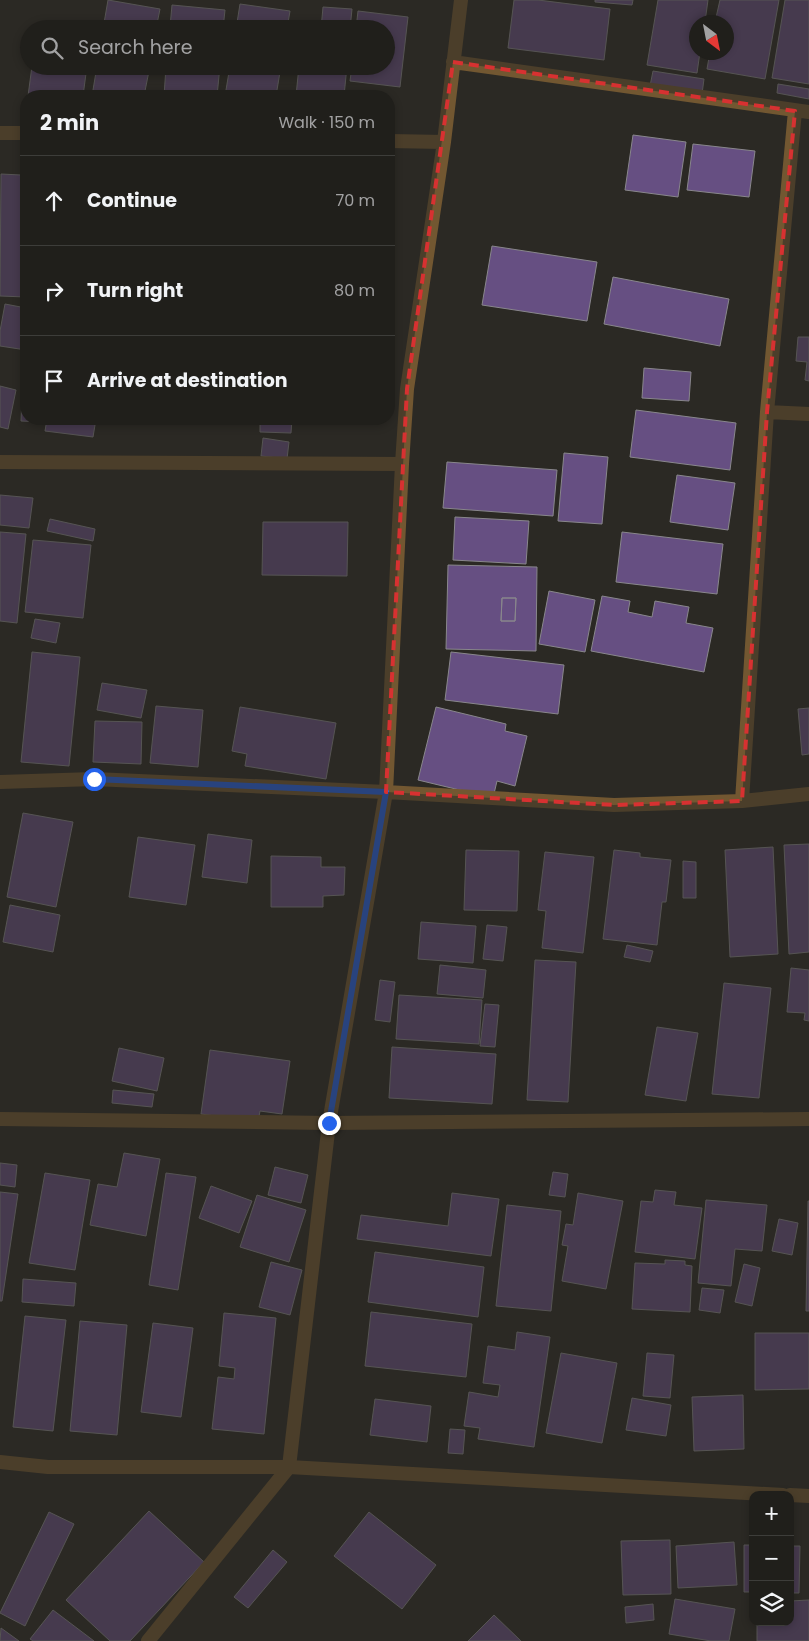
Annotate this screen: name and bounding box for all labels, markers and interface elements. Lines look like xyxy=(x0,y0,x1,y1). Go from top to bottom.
north arrow xyxy=(689,15,734,60)
search box xyxy=(20,20,395,75)
icon: search xyxy=(38,34,66,62)
text: Search here xyxy=(78,34,192,61)
text: 2 min xyxy=(40,108,99,137)
text: Walk · 150 m xyxy=(278,111,375,134)
icon: ahead xyxy=(40,187,68,215)
text: Continue xyxy=(87,187,177,214)
text: 70 m xyxy=(335,189,375,212)
icon: right xyxy=(40,277,68,305)
text: Turn right xyxy=(87,277,183,304)
text: 80 m xyxy=(334,279,375,302)
icon: arrive xyxy=(40,367,68,395)
text: Arrive at destination xyxy=(87,367,288,394)
route start xyxy=(83,768,106,791)
route end xyxy=(318,1112,341,1135)
map controls xyxy=(749,1491,794,1626)
button: + xyxy=(749,1491,794,1536)
button: − xyxy=(749,1536,794,1581)
button: layers xyxy=(749,1581,794,1626)

